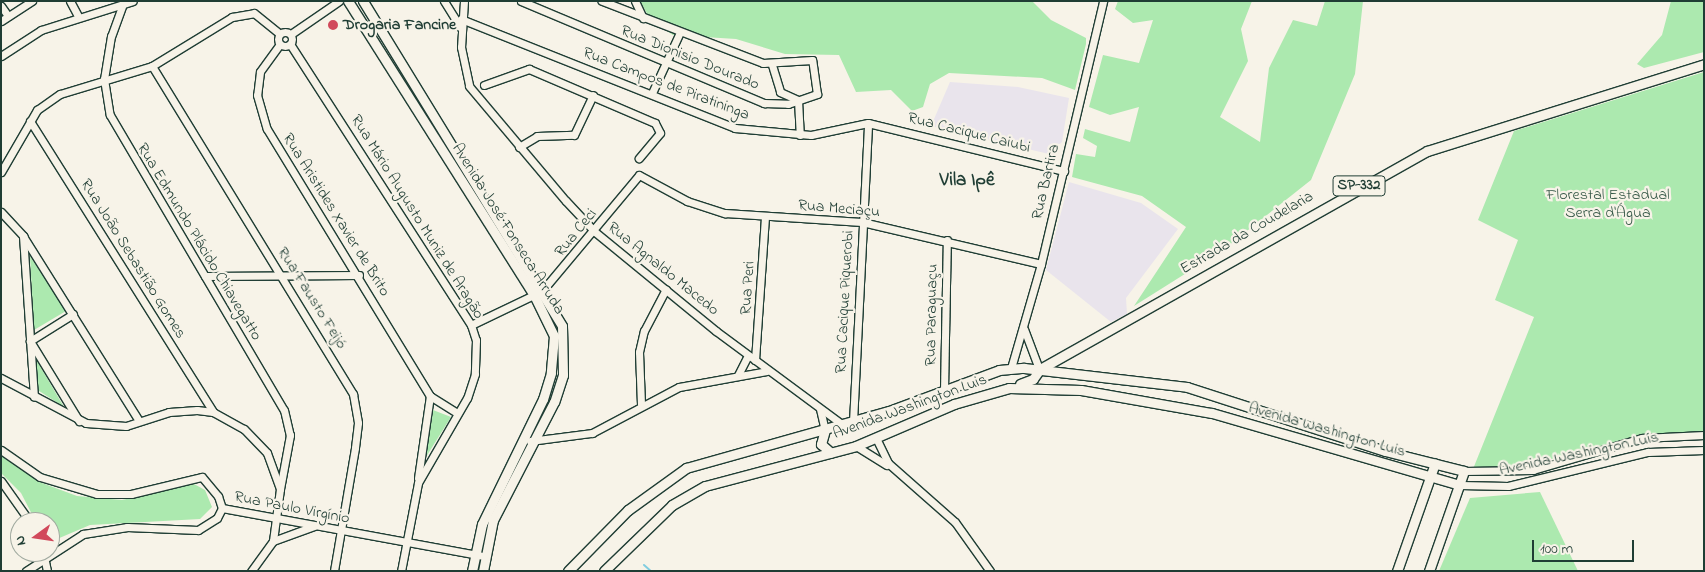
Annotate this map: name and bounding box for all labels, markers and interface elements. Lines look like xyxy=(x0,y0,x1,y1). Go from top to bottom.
place label: Drogaria Fancine xyxy=(343,15,456,35)
marker: Drogaria Fancine xyxy=(327,19,339,31)
street label: Rua Dionisio Dourado xyxy=(618,21,762,95)
street label: Rua Campos de Piratininga xyxy=(580,43,752,125)
street label: Rua Cacique Caiubi xyxy=(906,108,1032,158)
street label: Rua Mário Augusto Muniz de Aragão xyxy=(346,111,488,323)
street label: Rua Aristides Xavier de Brito xyxy=(278,130,394,300)
street label: Rua Edmundo Plácido Chiavegatto xyxy=(132,140,266,344)
street label: Avenida José Fonseca Arruda xyxy=(447,140,569,318)
street label: Rua Bartira xyxy=(1028,142,1064,222)
district label: Vila Ipê xyxy=(940,170,994,192)
road number: SP-332 xyxy=(1332,174,1386,198)
street label: Rua João Sebastião Gomes xyxy=(76,176,190,342)
park label: Florestal Estadual Serra d'Água xyxy=(1546,185,1670,223)
street label: Estrada da Coudelaria xyxy=(1177,187,1317,279)
street label: Rua Meciaçu xyxy=(797,196,881,222)
street label: Rua Ceci xyxy=(551,205,601,261)
street label: Rua Agnaldo Macedo xyxy=(603,218,723,320)
street label: Rua Cacique Piquerobi xyxy=(832,230,858,374)
street label: Rua Fausto Feijó xyxy=(273,244,351,352)
street label: Rua Peri xyxy=(737,260,759,316)
street label: Rua Paraguaçu xyxy=(922,264,942,366)
street label: Avenida Washington Luis xyxy=(830,370,990,444)
street label: Avenida Washington Luis xyxy=(1246,398,1408,462)
street label: Avenida Washington Luís xyxy=(1498,428,1660,480)
street label: Rua Paulo Virgínio xyxy=(233,487,351,529)
north arrow xyxy=(10,512,60,562)
scale bar xyxy=(1535,530,1638,562)
text: N xyxy=(10,533,32,548)
text: 100 m xyxy=(1540,538,1573,560)

